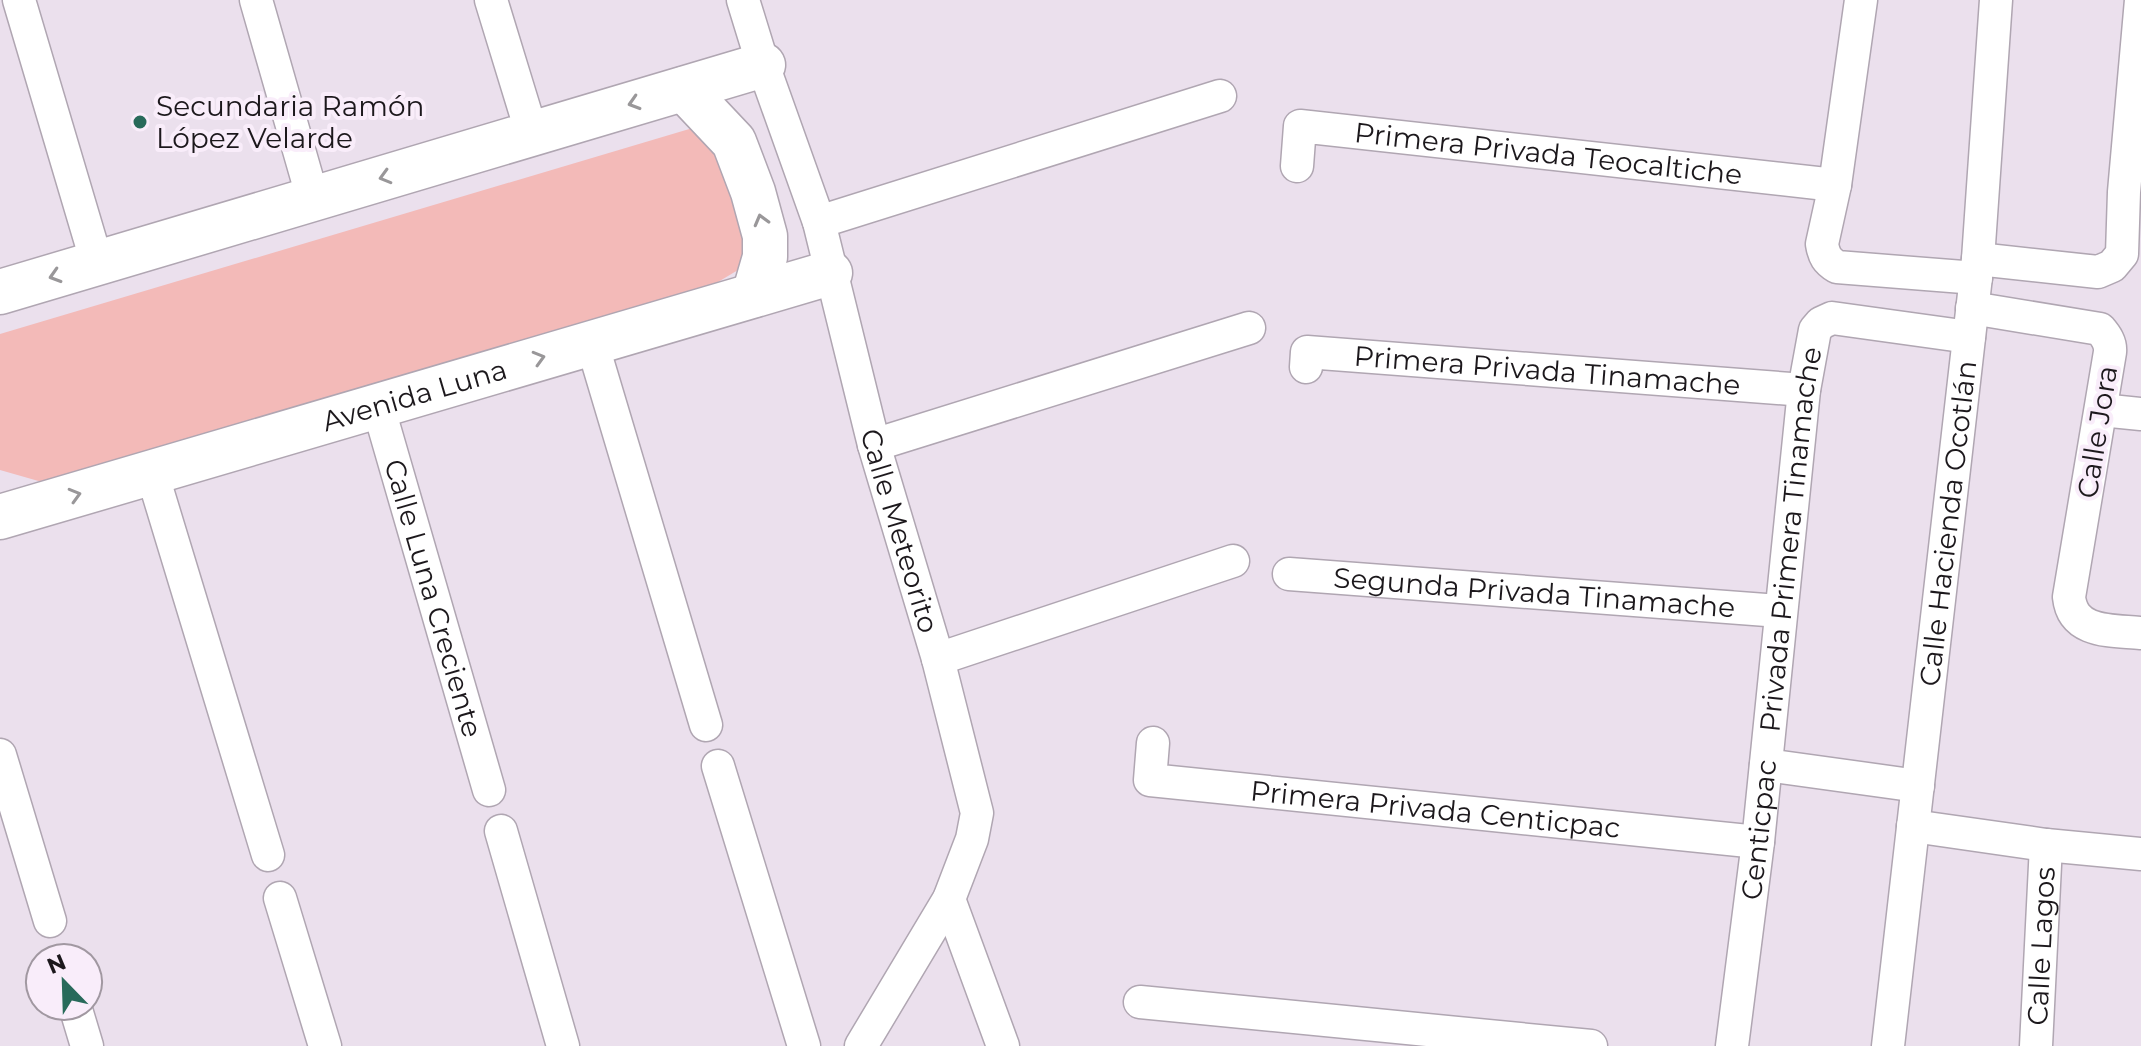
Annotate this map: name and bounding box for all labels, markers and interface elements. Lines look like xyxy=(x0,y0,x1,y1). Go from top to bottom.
place label: Secundaria Ramón López Velarde xyxy=(156,89,424,155)
one-way arrow xyxy=(628,94,642,110)
marker: Secundaria Ramón López Velarde xyxy=(131,113,149,131)
street label: Primera Privada Teocaltiche xyxy=(1353,115,1744,192)
one-way arrow xyxy=(379,168,393,184)
one-way arrow xyxy=(753,213,770,227)
one-way arrow xyxy=(49,267,63,283)
street label: Primera Privada Tinamache xyxy=(1353,339,1742,402)
street label: Privada Primera Tinamache xyxy=(1752,344,1829,734)
one-way arrow xyxy=(532,351,545,367)
street label: Avenida Luna xyxy=(318,352,511,438)
street label: Calle Hacienda Ocotlán xyxy=(1912,359,1983,688)
street label: Calle Jora xyxy=(2070,363,2124,501)
street label: Calle Meteorito xyxy=(854,425,946,637)
street label: Calle Luna Creciente xyxy=(377,455,490,741)
one-way arrow xyxy=(67,488,81,504)
street label: Segunda Privada Tinamache xyxy=(1332,560,1736,625)
street label: Centicpac xyxy=(1734,758,1783,902)
street label: Primera Privada Centicpac xyxy=(1249,773,1622,845)
street label: Calle Lagos xyxy=(2020,866,2062,1026)
north arrow xyxy=(24,942,104,1022)
text: N xyxy=(43,948,70,980)

